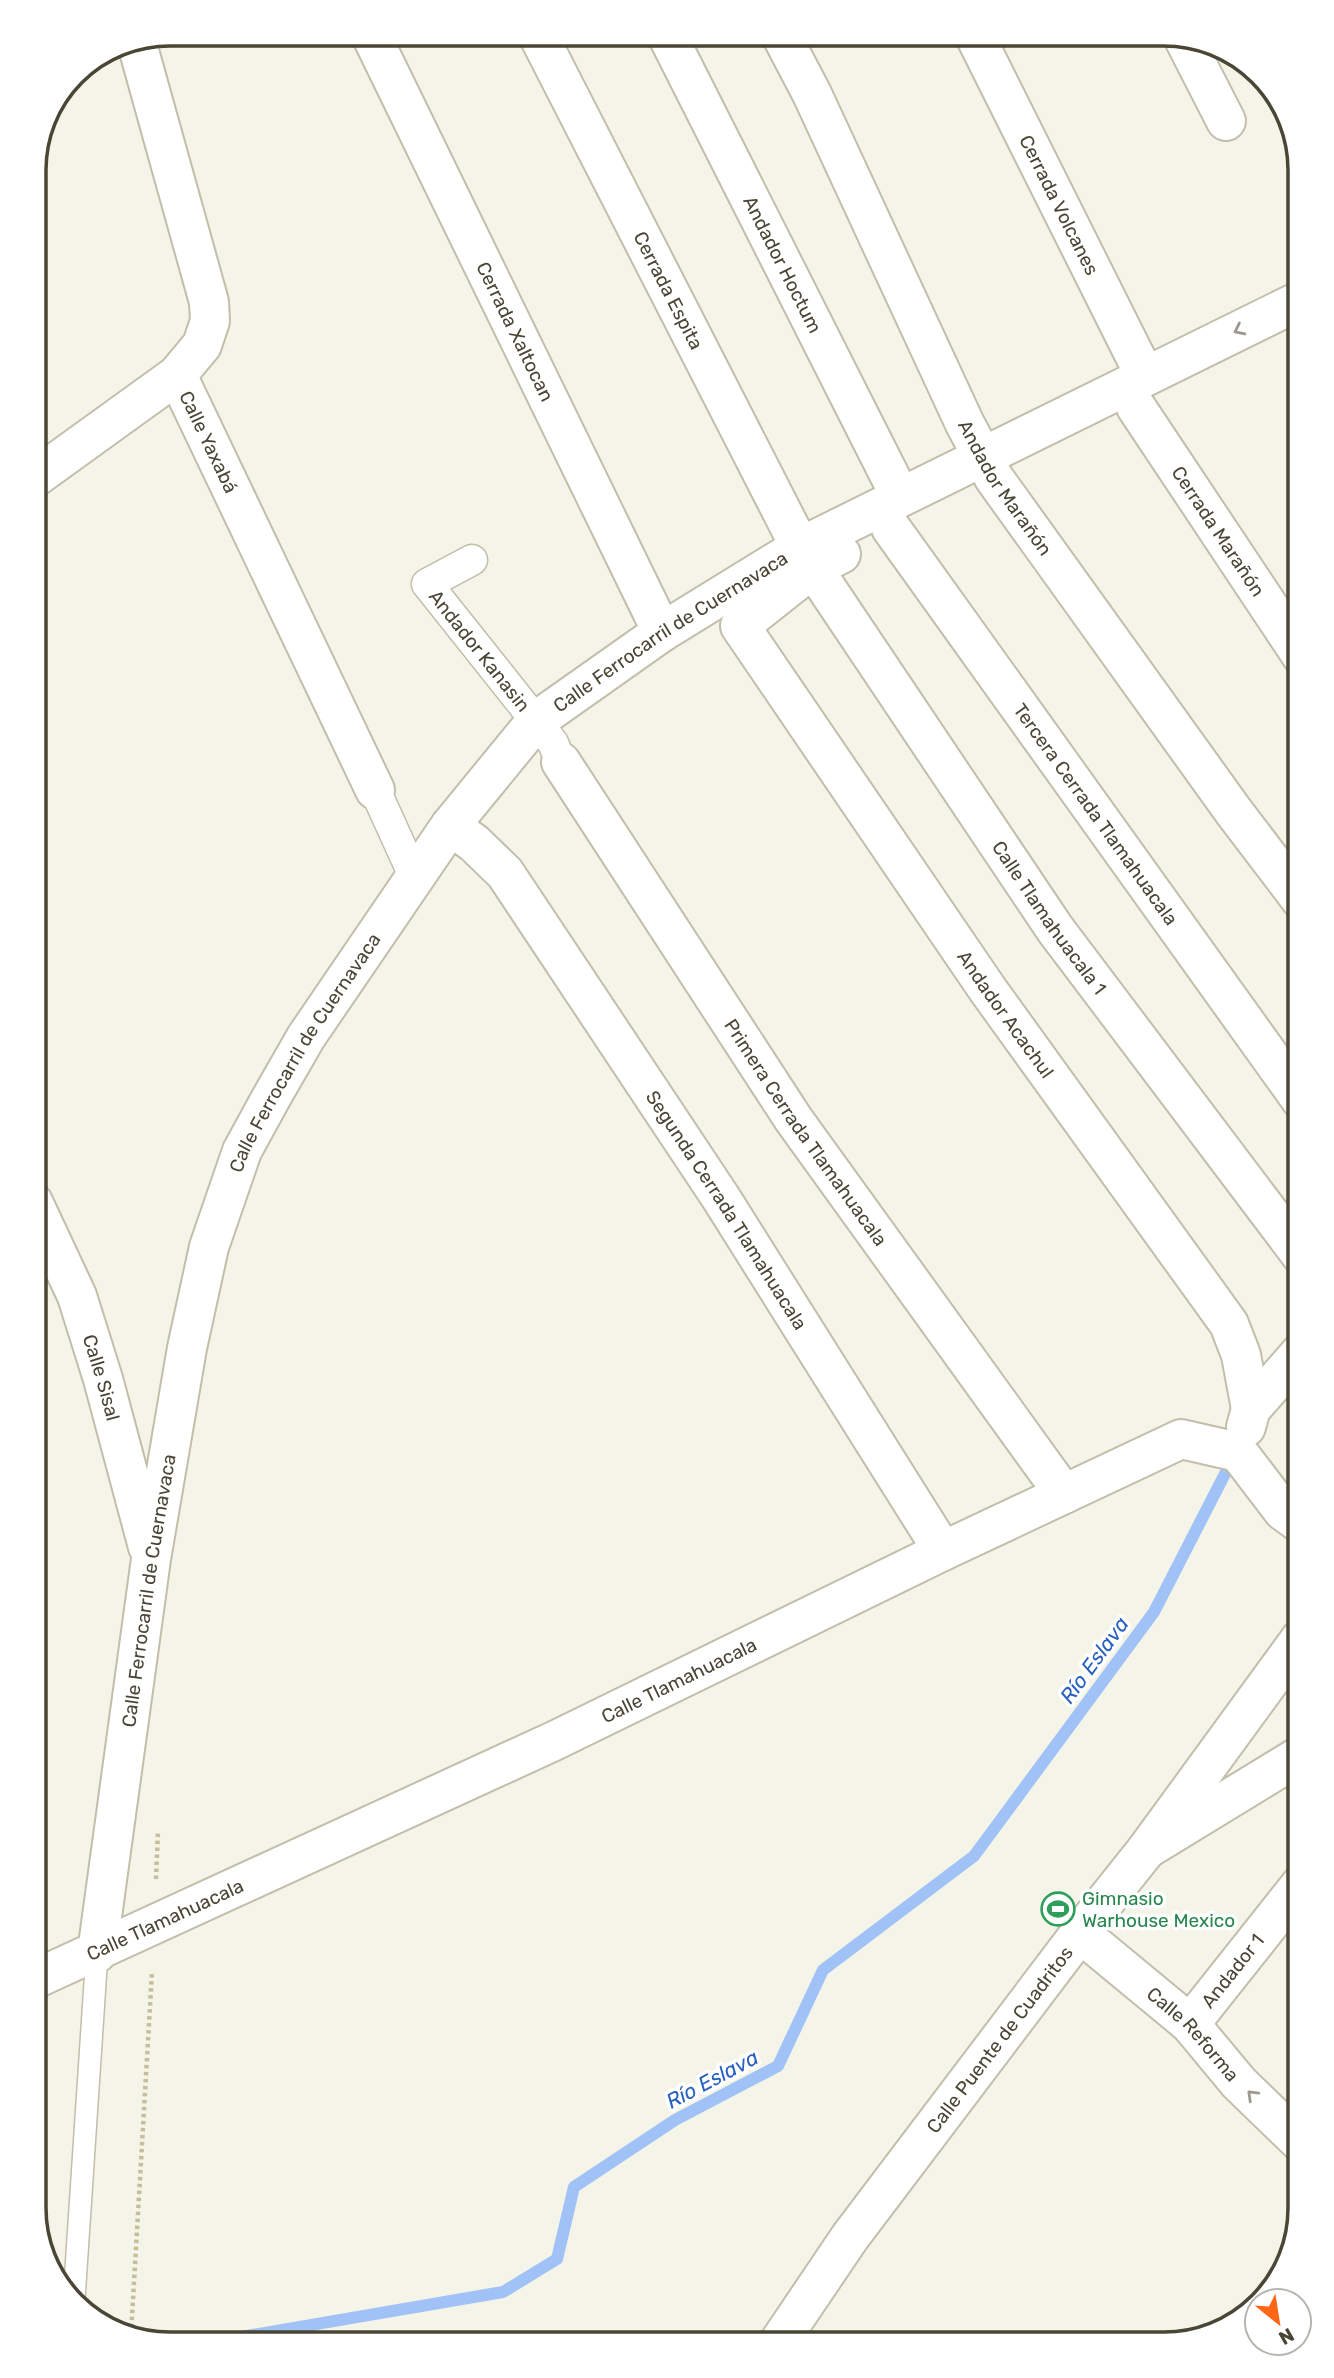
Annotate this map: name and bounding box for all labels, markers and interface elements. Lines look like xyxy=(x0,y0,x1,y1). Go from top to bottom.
street label: Cerrada Volcanes xyxy=(1015,131,1104,279)
street label: Andador Hoctum xyxy=(739,192,827,337)
street label: Cerrada Espita xyxy=(629,227,708,353)
street label: Cerrada Xaltocan xyxy=(472,258,559,405)
one-way arrow xyxy=(1234,321,1246,335)
street label: Calle Yaxabá xyxy=(175,387,243,497)
street label: Andador Marañón xyxy=(953,416,1057,560)
street label: Cerrada Marañón xyxy=(1167,462,1270,601)
street label: Calle Ferrocarril de Cuernavaca xyxy=(549,546,792,717)
street label: Andador Kanasin xyxy=(424,585,535,716)
street label: Tercera Cerrada Tlamahuacala xyxy=(1009,699,1183,929)
street label: Calle Tlamahuacala 1 xyxy=(988,836,1112,999)
street label: Calle Ferrocarril de Cuernavaca xyxy=(224,928,385,1175)
street label: Andador Acachul xyxy=(953,946,1059,1082)
street label: Primera Cerrada Tlamahuacala xyxy=(720,1014,892,1250)
street label: Segunda Cerrada Tlamahuacala xyxy=(641,1086,812,1334)
street label: Calle Sisal xyxy=(78,1331,125,1423)
street label: Calle Ferrocarril de Cuernavaca xyxy=(117,1452,180,1729)
water label: Río Eslava xyxy=(1054,1612,1134,1708)
street label: Calle Tlamahuacala xyxy=(597,1632,760,1728)
street label: Calle Tlamahuacala xyxy=(83,1874,247,1965)
place label: Gimnasio Warhouse Mexico xyxy=(1082,1887,1235,1932)
sports icon: Gimnasio Warhouse Mexico xyxy=(1039,1890,1077,1928)
street label: Andador 1 xyxy=(1196,1929,1269,2012)
street label: Calle Puente de Cuadritos xyxy=(921,1941,1078,2138)
street label: Calle Reforma xyxy=(1142,1982,1244,2086)
water label: Río Eslava xyxy=(662,2044,762,2114)
one-way arrow xyxy=(1247,2091,1260,2104)
north arrow xyxy=(1243,2287,1313,2357)
text: N xyxy=(1275,2323,1298,2350)

